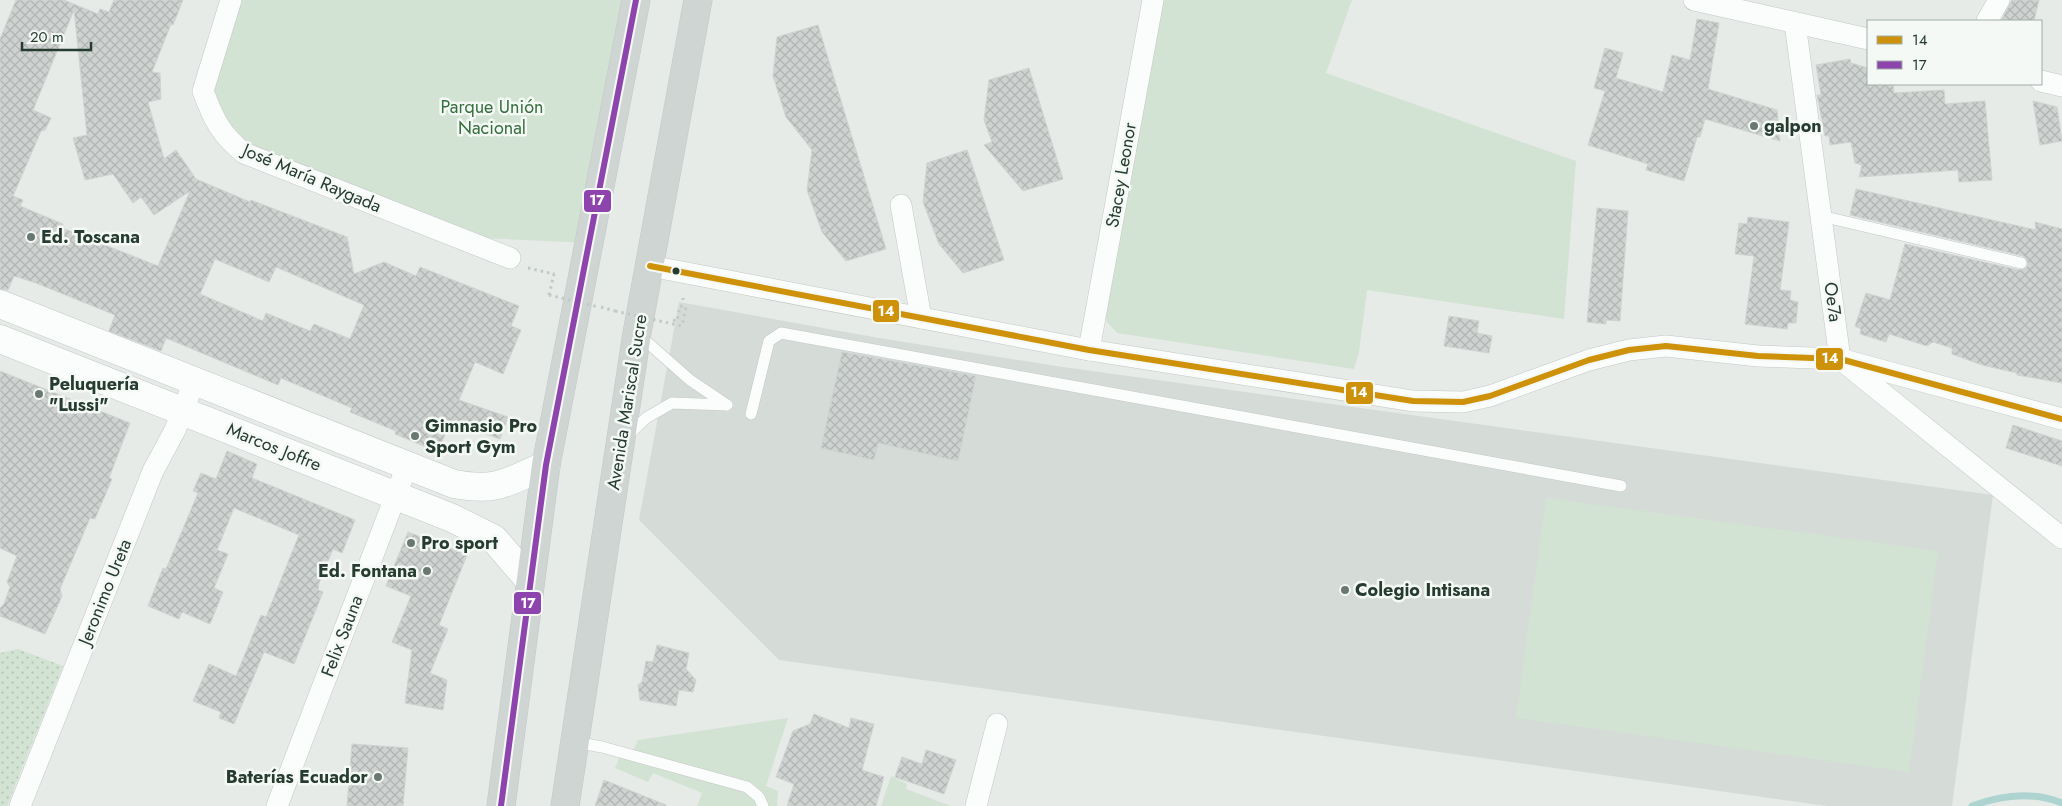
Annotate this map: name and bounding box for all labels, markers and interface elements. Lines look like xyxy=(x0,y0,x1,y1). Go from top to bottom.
scale bar xyxy=(22,20,91,52)
legend xyxy=(1867,20,2042,85)
text: 20 m xyxy=(30,26,64,48)
text: 14 xyxy=(1912,29,1928,51)
text: 17 xyxy=(1912,54,1927,76)
park label: Parque Unión Nacional xyxy=(441,94,543,141)
place label: galpon xyxy=(1764,113,1822,139)
street label: Stacey Leonor xyxy=(1099,120,1143,230)
marker: galpon xyxy=(1748,120,1760,132)
street label: José María Raygada xyxy=(237,136,385,219)
line badge: 17 xyxy=(583,189,612,213)
text: 17 xyxy=(589,190,605,210)
place label: Ed. Toscana xyxy=(41,224,140,250)
marker: Ed. Toscana xyxy=(25,231,37,243)
unlabelled marker xyxy=(671,266,681,276)
street label: Oe7a xyxy=(1817,280,1849,324)
line badge: 14 xyxy=(872,299,900,323)
text: 14 xyxy=(878,301,895,321)
street label: Avenida Mariscal Sucre xyxy=(600,312,654,492)
line badge: 14 xyxy=(1815,347,1844,371)
text: 14 xyxy=(1822,348,1839,368)
place label: Peluquería "Lussi" xyxy=(49,371,139,418)
line badge: 14 xyxy=(1345,381,1374,405)
text: 14 xyxy=(1351,382,1368,402)
marker: Peluquería "Lussi" xyxy=(33,388,45,400)
place label: Gimnasio Pro Sport Gym xyxy=(425,413,538,460)
street label: Marcos Joffre xyxy=(223,416,325,478)
marker: Gimnasio Pro Sport Gym xyxy=(409,430,421,442)
place label: Pro sport xyxy=(421,530,498,556)
street label: Jeronimo Ureta xyxy=(71,535,138,651)
marker: Pro sport xyxy=(405,537,417,549)
place label: Ed. Fontana xyxy=(318,558,417,584)
marker: Ed. Fontana xyxy=(421,565,433,577)
place label: Colegio Intisana xyxy=(1355,577,1490,603)
marker: Colegio Intisana xyxy=(1339,584,1351,596)
street label: Felix Sauna xyxy=(315,591,369,681)
line badge: 17 xyxy=(513,591,542,615)
text: 17 xyxy=(520,593,536,613)
place label: Baterías Ecuador xyxy=(226,764,369,790)
marker: Baterías Ecuador xyxy=(372,771,384,783)

